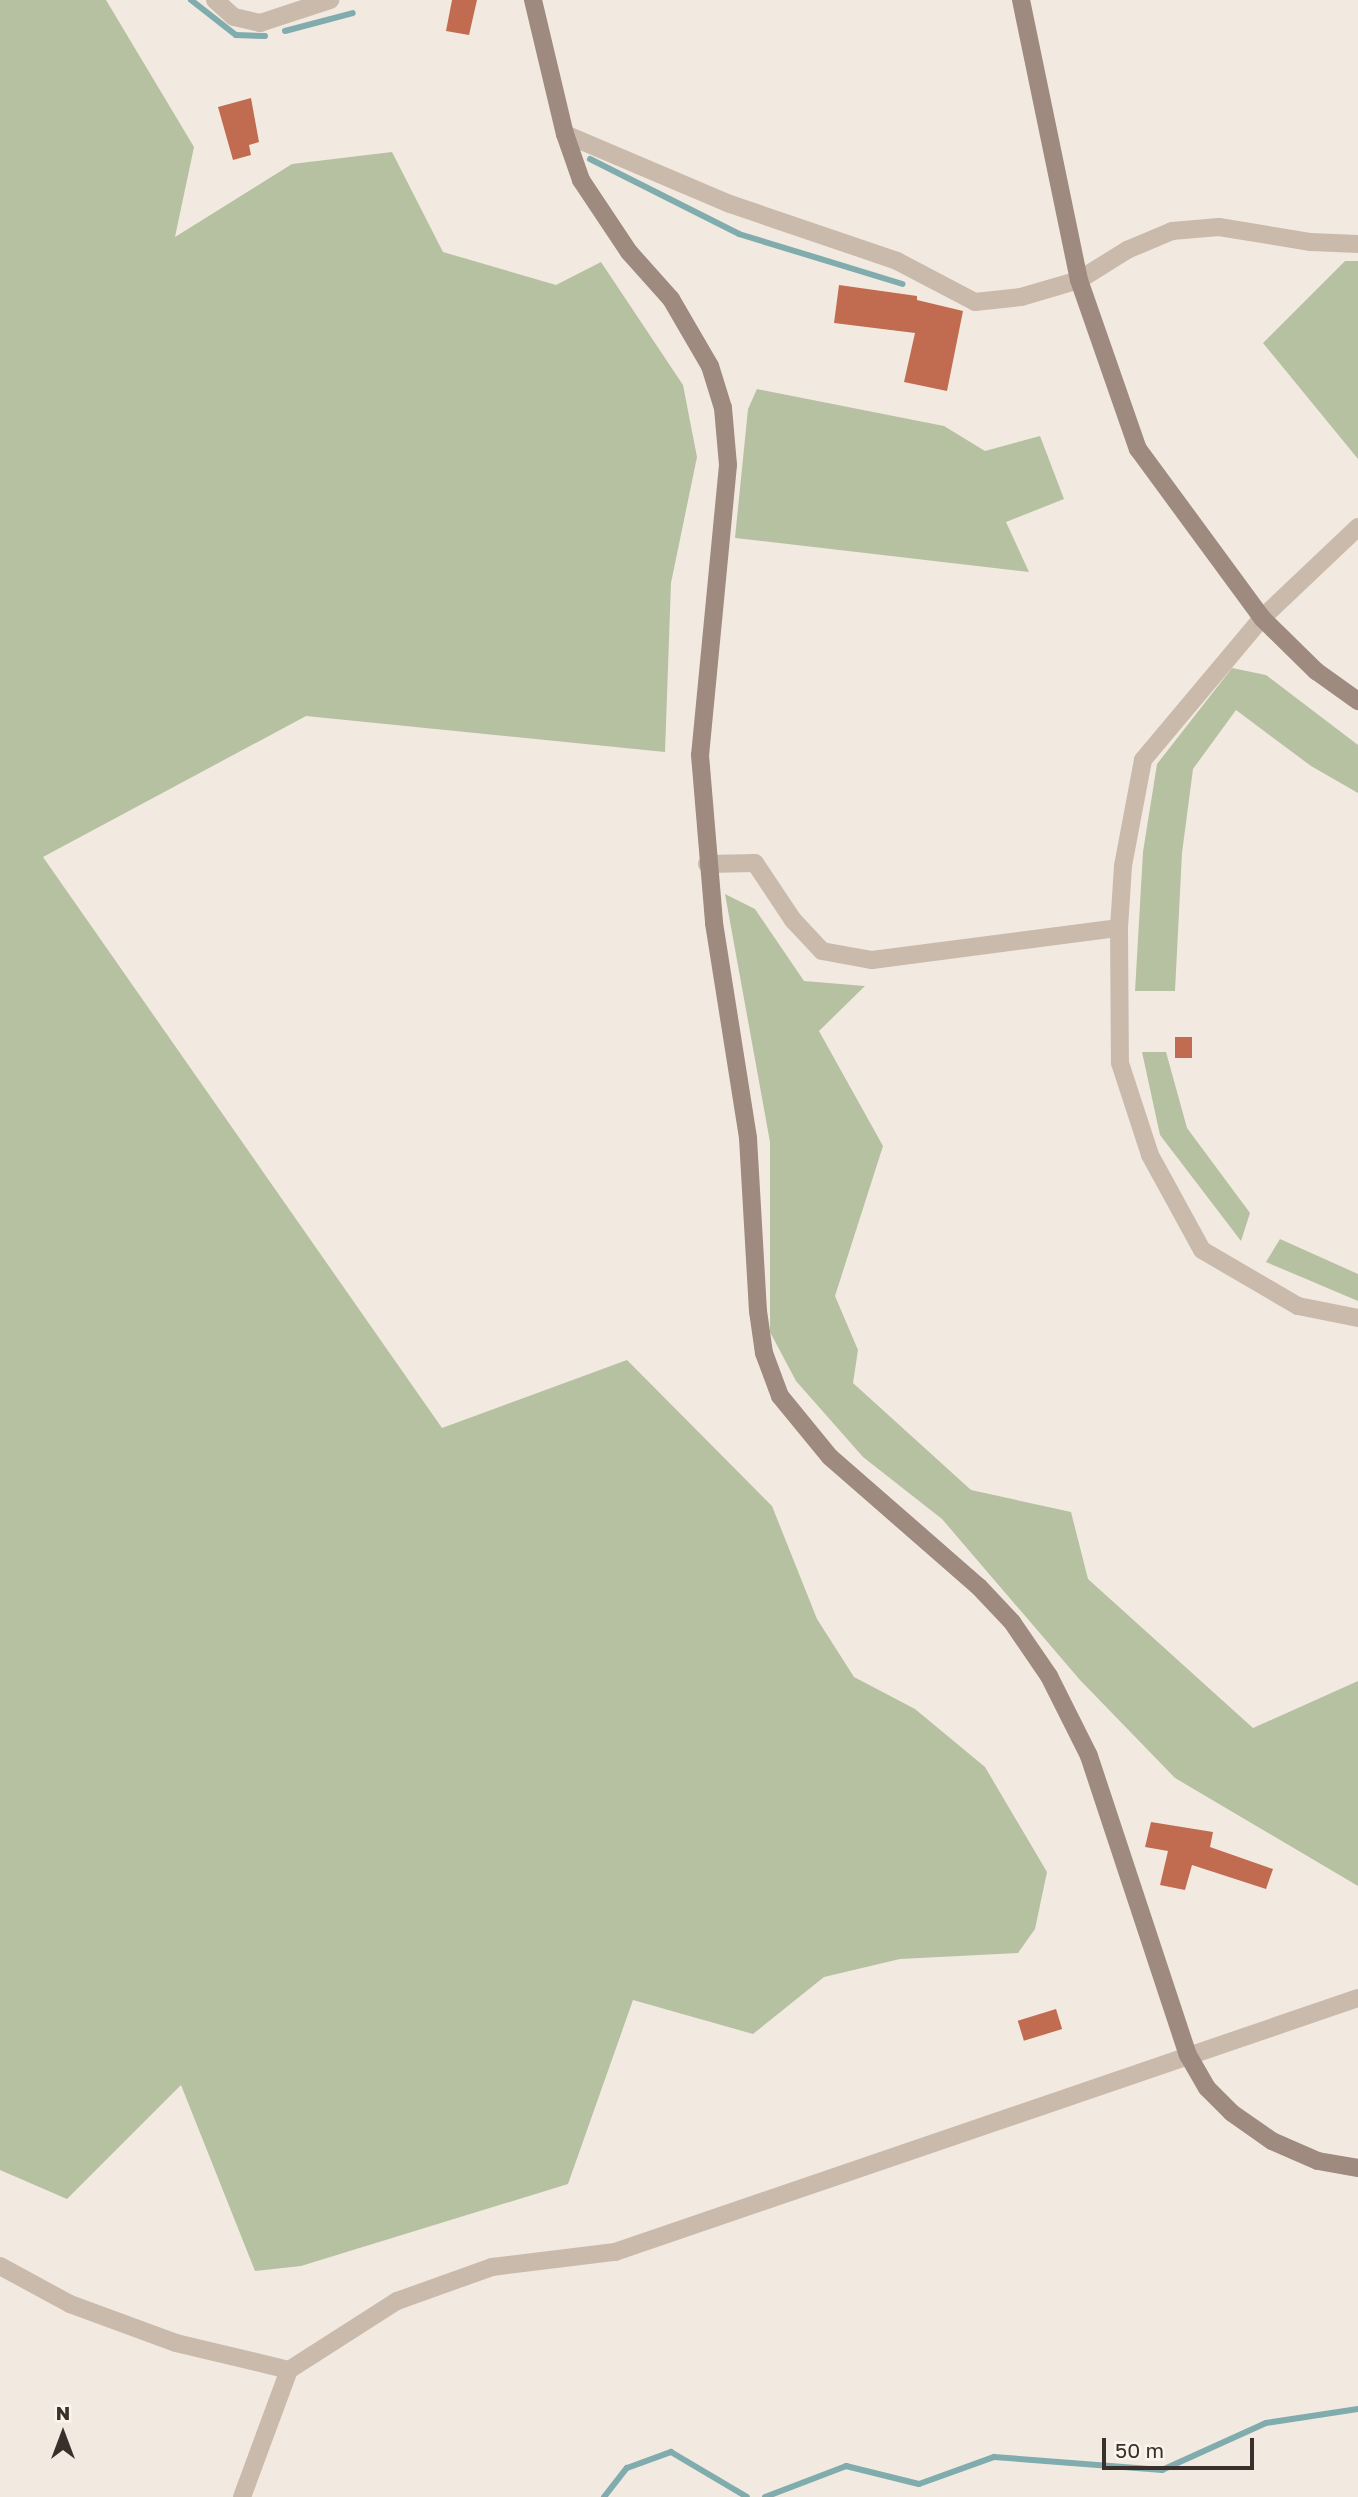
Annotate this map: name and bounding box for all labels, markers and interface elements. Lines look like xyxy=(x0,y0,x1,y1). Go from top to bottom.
north arrow xyxy=(28,2399,98,2469)
text: N xyxy=(56,2401,70,2424)
scale bar xyxy=(1106,2424,1258,2468)
text: 50 m xyxy=(1115,2437,1164,2463)

